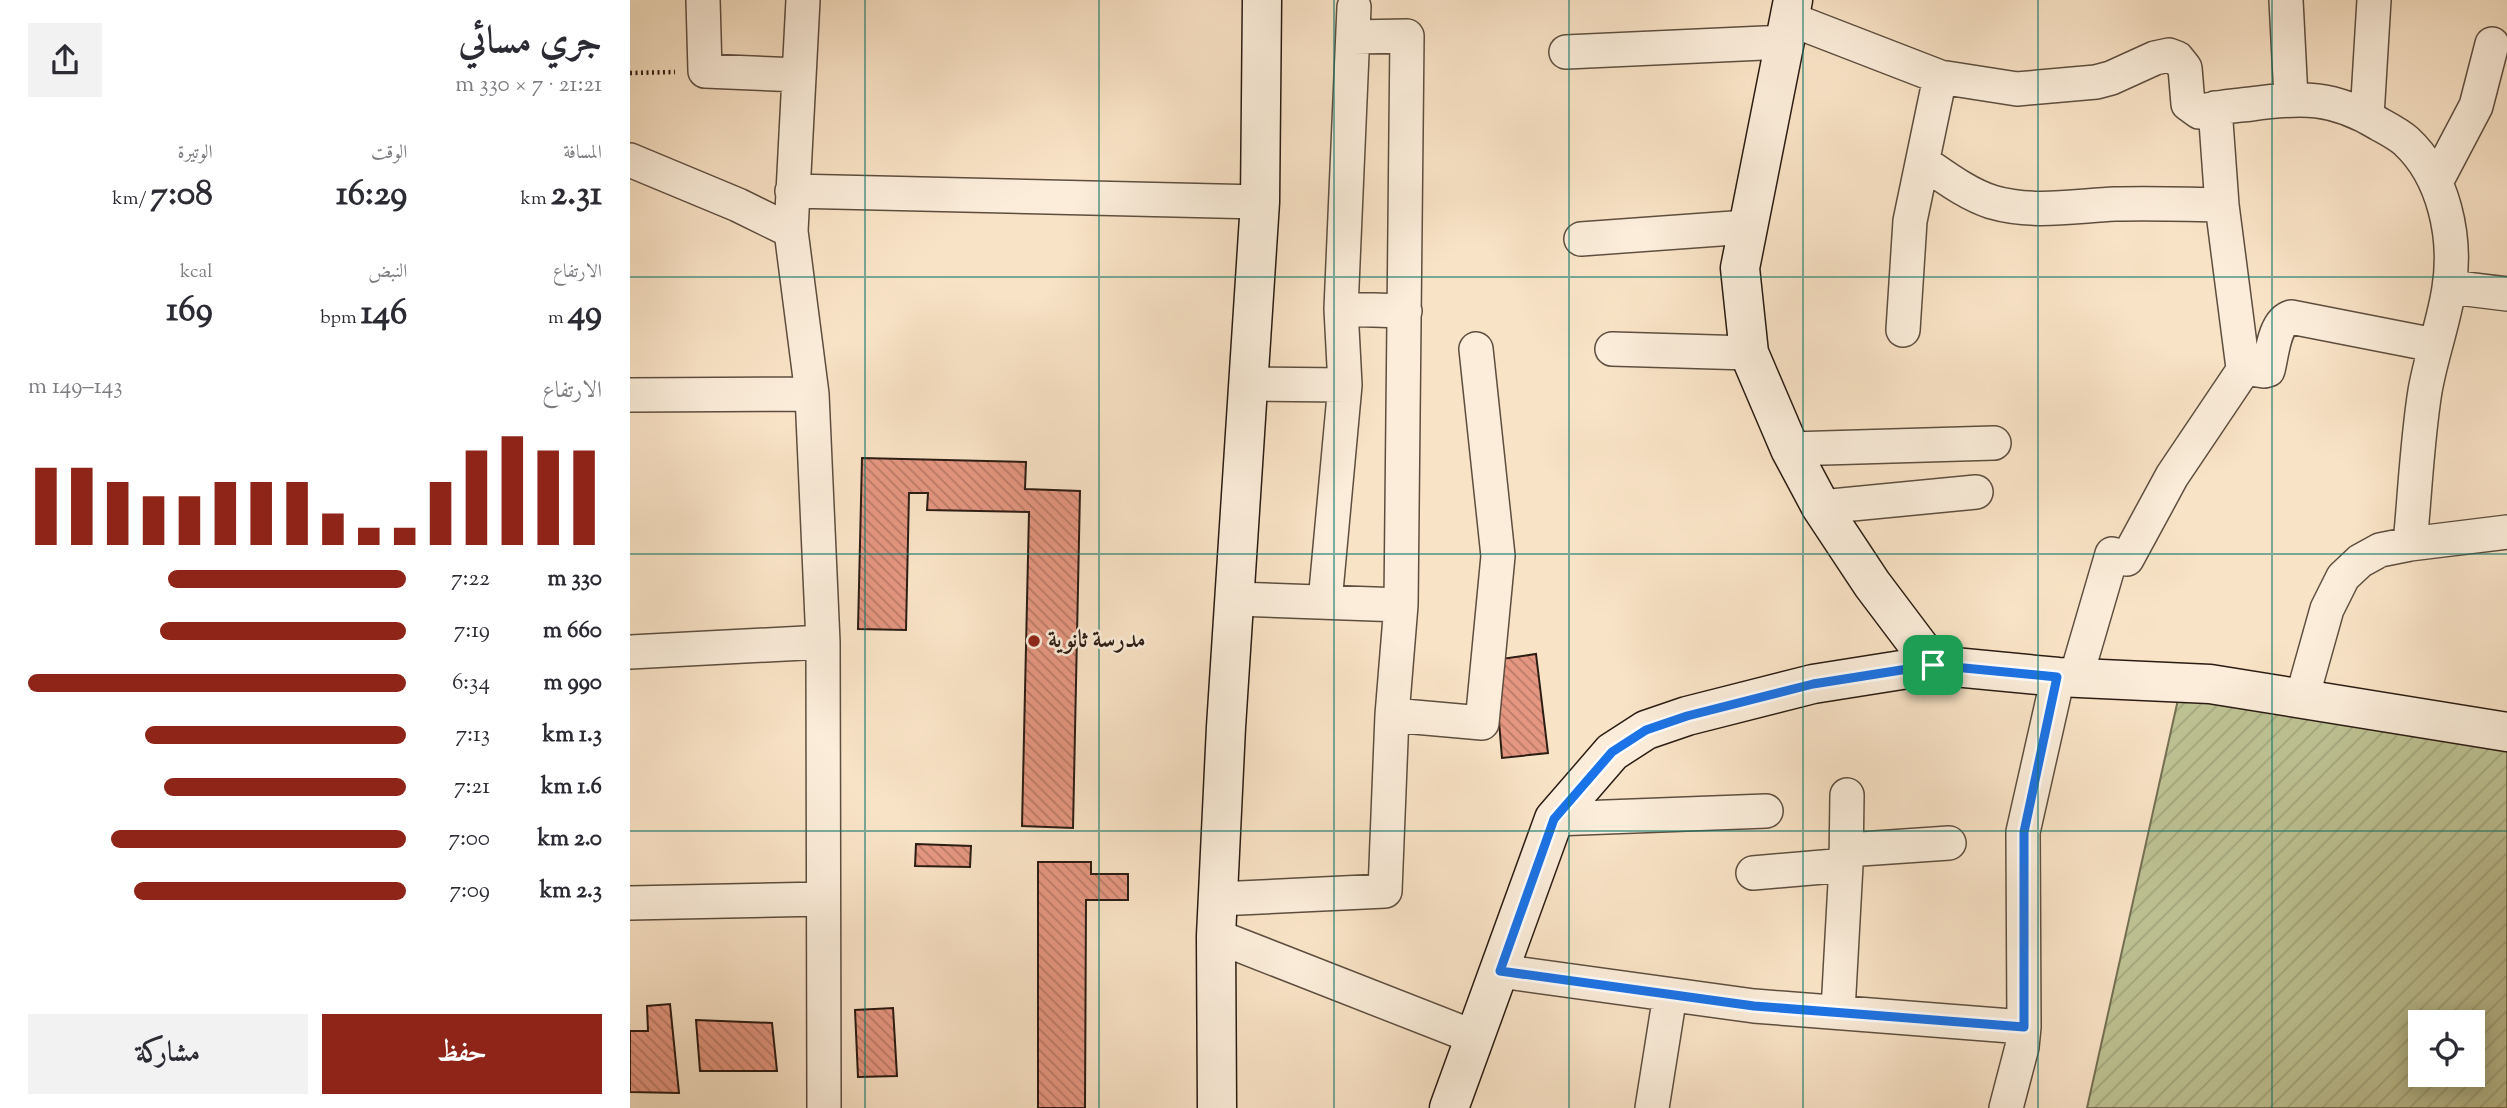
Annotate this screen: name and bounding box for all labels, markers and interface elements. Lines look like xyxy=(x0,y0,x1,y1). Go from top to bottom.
text: جري مسائي xyxy=(459,16,602,70)
button: share xyxy=(28,23,102,97)
text: 21:21 · 7 × 330 m xyxy=(455,69,602,102)
text: الوتيرة xyxy=(178,140,213,167)
text: الوقت xyxy=(371,140,407,167)
text: المسافة xyxy=(563,140,602,167)
text: 7:08 xyxy=(150,170,213,221)
text: 16:29 xyxy=(336,170,407,221)
text: 2.31 xyxy=(551,170,602,221)
text: /km xyxy=(112,186,150,213)
text: km xyxy=(521,186,551,213)
text: kcal xyxy=(180,259,213,286)
text: النبض xyxy=(368,259,407,286)
text: الارتفاع xyxy=(553,259,602,286)
text: 169 xyxy=(166,286,213,337)
text: 146 xyxy=(361,289,407,340)
text: 49 xyxy=(568,289,602,340)
text: bpm xyxy=(320,305,361,332)
text: m xyxy=(548,305,568,332)
text: 143–149 m xyxy=(28,371,123,404)
text: الارتفاع xyxy=(542,375,602,408)
text: 7:22 xyxy=(451,563,490,596)
text: 330 m xyxy=(548,563,602,596)
text: 7:19 xyxy=(454,615,490,648)
text: 660 m xyxy=(543,615,602,648)
place label: مدرسة ثانوية xyxy=(1048,624,1146,658)
marker: مدرسة ثانوية xyxy=(1026,633,1042,649)
pin xyxy=(1903,635,1963,695)
icon: arrive xyxy=(1914,646,1952,684)
text: 6:34 xyxy=(452,667,490,700)
text: 990 m xyxy=(544,667,602,700)
text: 7:13 xyxy=(455,719,490,752)
text: 1.3 km xyxy=(543,719,602,752)
text: 7:21 xyxy=(454,771,490,804)
text: 1.6 km xyxy=(541,771,602,804)
text: 7:00 xyxy=(448,823,490,856)
text: 2.0 km xyxy=(537,823,602,856)
text: 7:09 xyxy=(449,875,490,908)
text: 2.3 km xyxy=(540,875,602,908)
map controls xyxy=(2408,1010,2485,1087)
button: locate xyxy=(2408,1010,2485,1087)
button: مشاركة xyxy=(28,1014,308,1094)
button: حفظ xyxy=(322,1014,602,1094)

